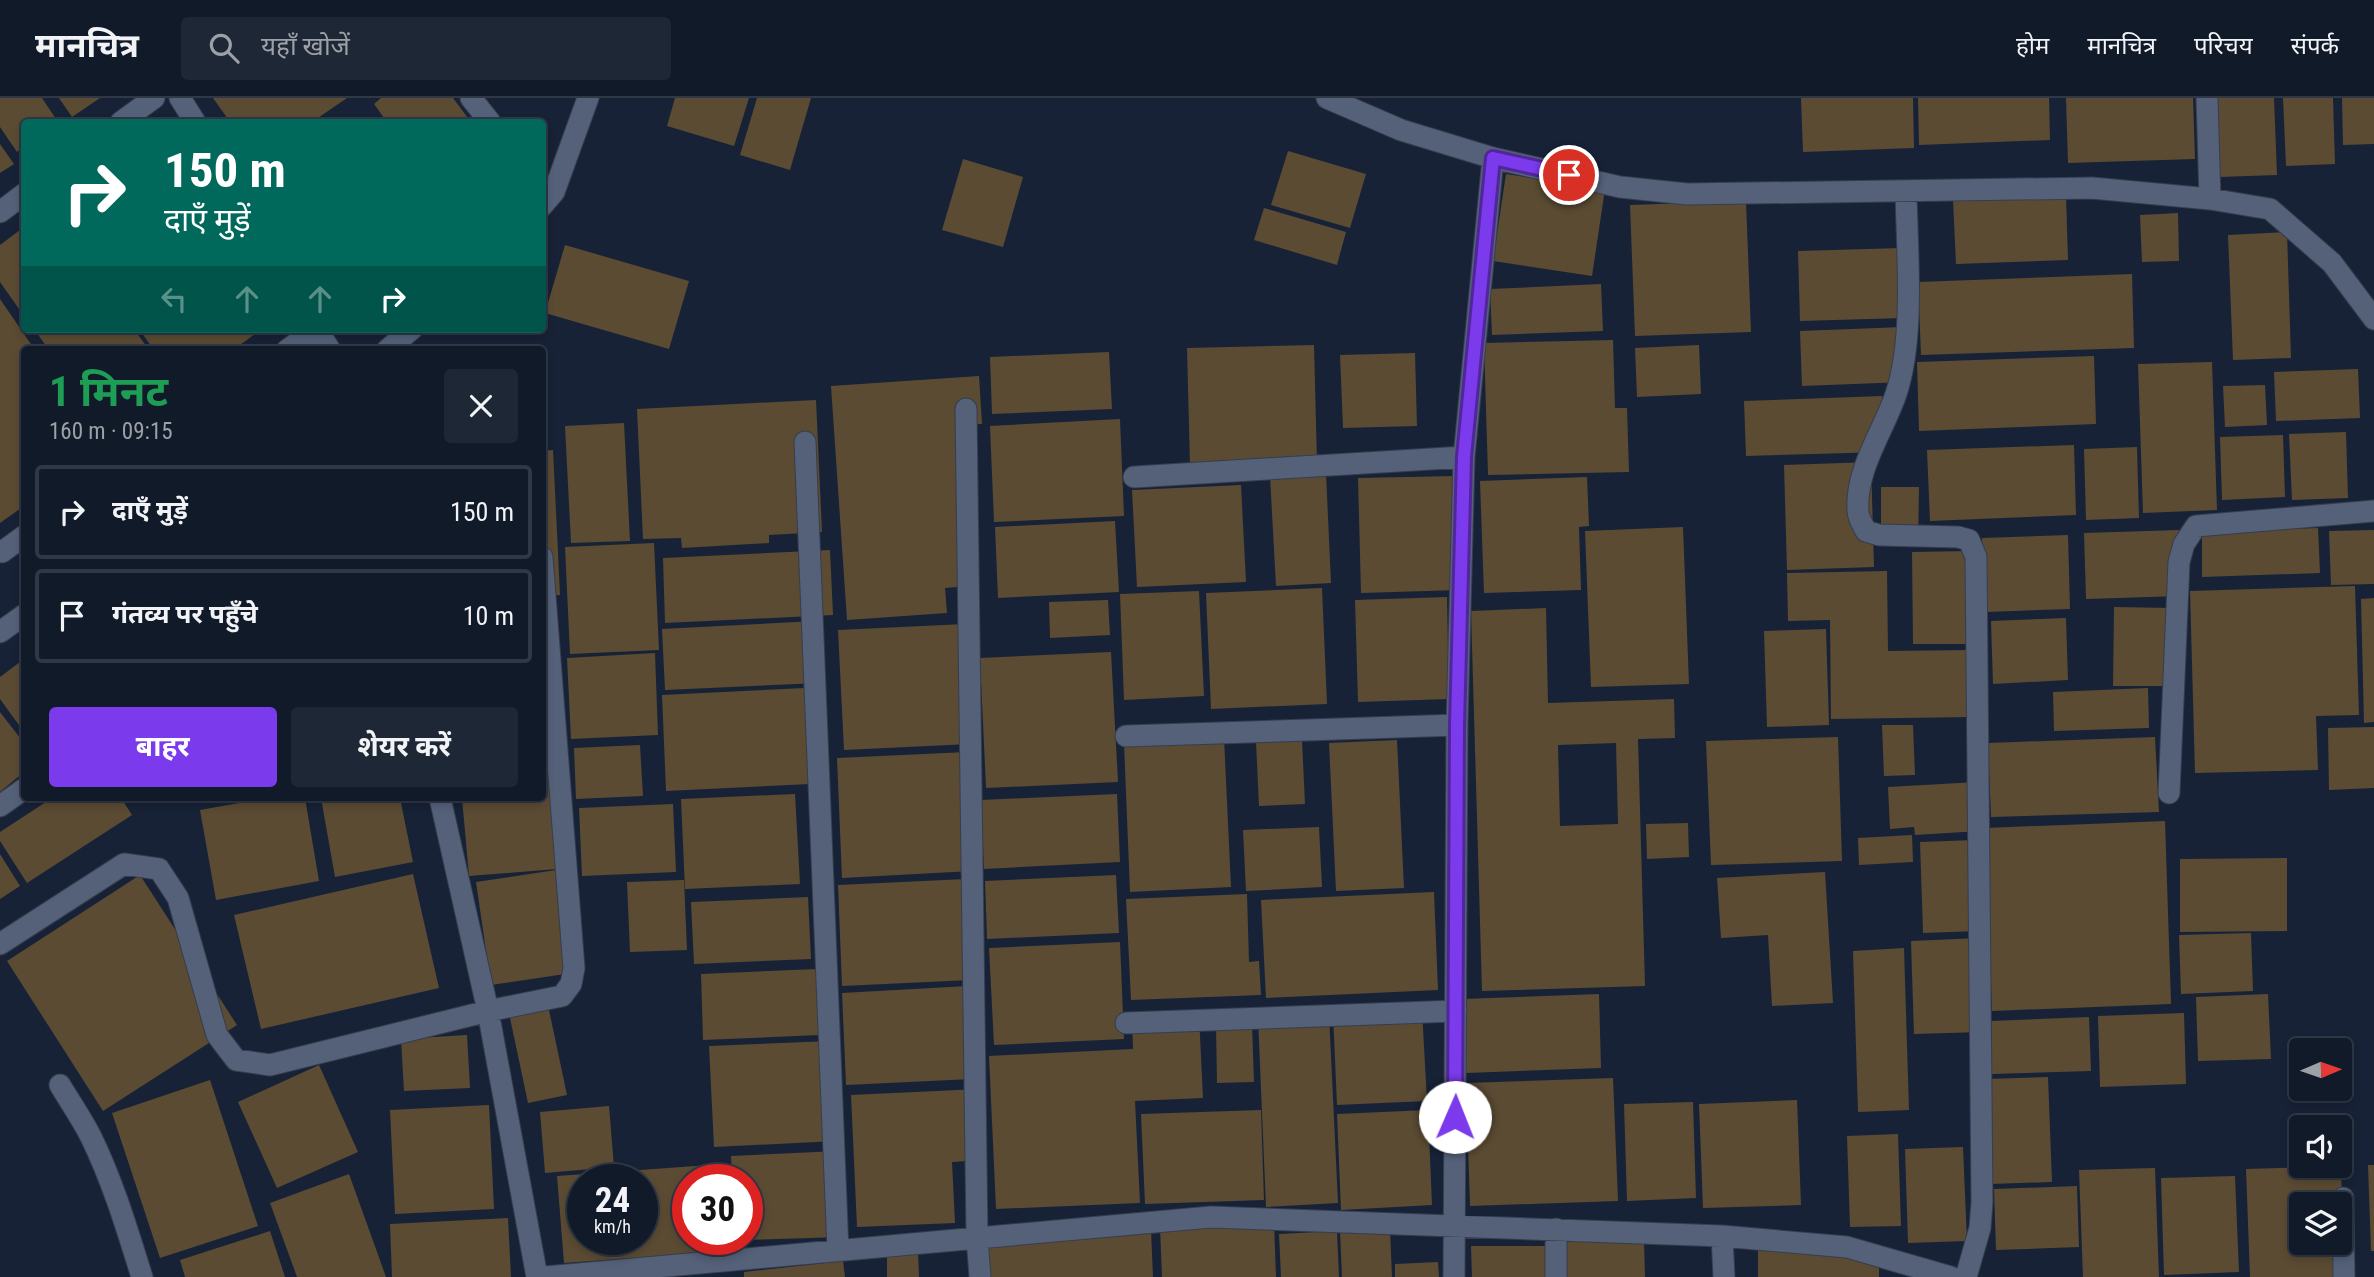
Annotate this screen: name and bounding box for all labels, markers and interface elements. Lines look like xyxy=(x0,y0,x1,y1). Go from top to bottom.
search box xyxy=(181,17,671,80)
text: मानचित्र xyxy=(35,26,139,65)
icon: search xyxy=(205,29,243,67)
text: यहाँ खोजें xyxy=(261,31,350,61)
text: होम xyxy=(2016,32,2049,60)
text: मानचित्र xyxy=(2087,32,2156,60)
text: परिचय xyxy=(2194,32,2253,60)
text: संपर्क xyxy=(2291,32,2339,60)
text: 150 m xyxy=(164,142,286,199)
pin xyxy=(1539,145,1599,205)
icon: right xyxy=(49,147,140,238)
icon: arrive xyxy=(1550,156,1588,194)
text: दाएँ मुड़ें xyxy=(164,201,251,239)
icon: left xyxy=(155,280,193,318)
icon: ahead xyxy=(228,280,266,318)
icon: ahead xyxy=(301,280,339,318)
icon: right xyxy=(374,280,412,318)
text: 1 मिनट xyxy=(49,367,168,416)
button: close xyxy=(444,369,518,443)
text: 160 m · 09:15 xyxy=(49,418,173,445)
icon: right xyxy=(53,493,91,531)
text: दाएँ मुड़ें xyxy=(112,495,188,525)
text: 150 m xyxy=(450,497,514,527)
icon: arrive xyxy=(53,597,91,635)
text: गंतव्य पर पहुँचे xyxy=(112,599,258,629)
text: 10 m xyxy=(463,601,514,631)
button: बाहर xyxy=(49,707,277,787)
button: शेयर करें xyxy=(291,707,518,787)
north arrow xyxy=(2289,1038,2352,1101)
map controls xyxy=(2289,1038,2352,1255)
position arrow xyxy=(1418,1080,1492,1154)
button: sound xyxy=(2289,1115,2352,1178)
speed limit sign: 30 xyxy=(672,1164,763,1255)
text: 24 xyxy=(595,1180,630,1221)
button: layers xyxy=(2289,1192,2352,1255)
text: km/h xyxy=(594,1216,631,1237)

